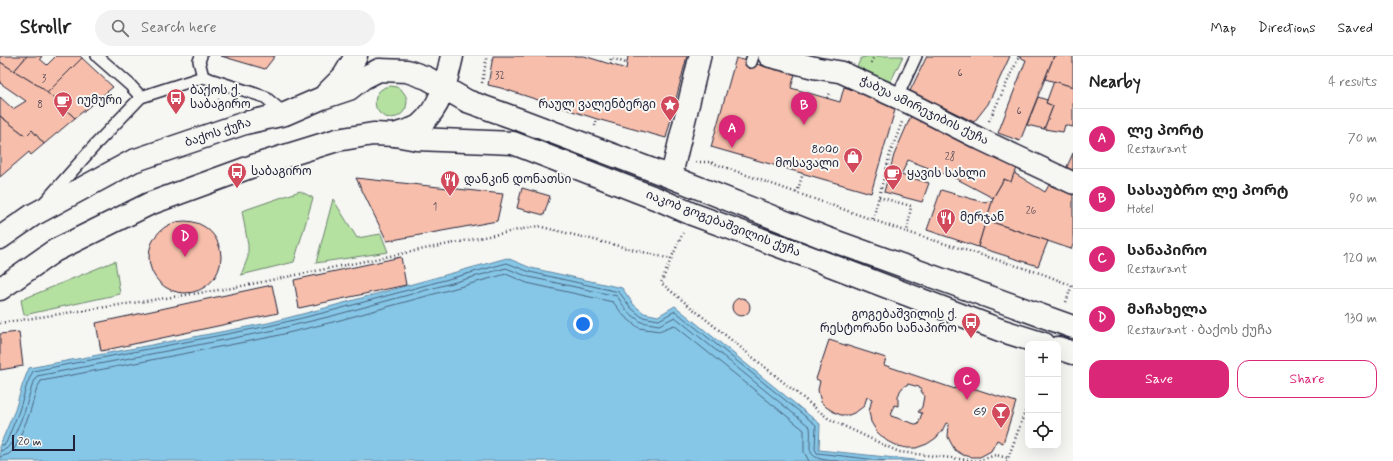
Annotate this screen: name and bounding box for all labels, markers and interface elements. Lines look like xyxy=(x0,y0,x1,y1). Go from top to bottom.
search box xyxy=(95,10,375,46)
text: Strollr xyxy=(20,15,71,40)
icon: search xyxy=(109,17,131,39)
text: Search here xyxy=(141,18,217,38)
text: Map xyxy=(1210,19,1236,37)
text: Directions xyxy=(1258,19,1316,37)
text: Saved xyxy=(1338,19,1373,37)
house number: 6 xyxy=(957,67,963,80)
house number: 32 xyxy=(495,70,505,83)
text: Nearby xyxy=(1089,71,1141,93)
house number: 3 xyxy=(42,73,47,86)
street label: ჭაბუა ამირეჯიბის ქუჩა xyxy=(857,73,991,149)
text: 4 results xyxy=(1328,74,1377,91)
place label: ბაქოს ქ. საბაგირო xyxy=(190,83,251,113)
bus stop icon: ბაქოს ქ. საბაგირო xyxy=(165,87,187,115)
cafe icon: იუმური xyxy=(52,90,74,118)
pin: B xyxy=(791,92,817,125)
place label: იუმური xyxy=(77,93,122,109)
place icon: რაულ ვალენბერგი xyxy=(659,94,681,122)
place label: რაულ ვალენბერგი xyxy=(538,97,656,113)
house number: 8 xyxy=(37,99,43,112)
house number: 6 xyxy=(1016,105,1022,118)
street label: ბაქოს ქუჩა xyxy=(183,115,253,151)
pin: A xyxy=(719,115,745,148)
text: ლე პორტ xyxy=(1127,121,1204,141)
text: A xyxy=(1098,130,1106,147)
text: 70 m xyxy=(1348,130,1377,147)
text: Restaurant xyxy=(1127,141,1187,158)
place label: 8000 მოსავალი xyxy=(775,142,839,172)
shop icon: 8000 მოსავალი xyxy=(842,146,864,174)
house number: 28 xyxy=(945,150,955,164)
bus stop icon: საბაგირო xyxy=(226,161,248,189)
cafe icon: ყავის სახლი xyxy=(882,163,904,191)
place label: საბაგირო xyxy=(251,164,312,180)
place label: ყავის სახლი xyxy=(907,166,986,182)
restaurant icon: დანკინ დონათსი xyxy=(439,169,461,197)
place label: დანკინ დონათსი xyxy=(464,172,572,188)
text: სასაუბრო ლე პორტ xyxy=(1127,181,1289,201)
street label: იაკობ გოგებაშვილის ქუჩა xyxy=(643,187,803,261)
text: B xyxy=(1098,190,1106,207)
text: 90 m xyxy=(1349,190,1377,207)
house number: 1 xyxy=(433,201,437,214)
text: Hotel xyxy=(1127,201,1153,218)
house number: 26 xyxy=(1026,205,1037,218)
restaurant icon: მერჯან xyxy=(935,207,957,235)
place label: მერჯან xyxy=(960,210,1004,226)
pin: D xyxy=(172,224,198,257)
text: სანაპირო xyxy=(1127,241,1207,261)
text: C xyxy=(1097,250,1107,267)
text: 120 m xyxy=(1343,250,1377,267)
text: Restaurant xyxy=(1127,261,1187,278)
text: მაჩახელა xyxy=(1127,300,1207,320)
place label: გოგებაშვილის ქ. რესტორანი სანაპირო xyxy=(820,307,957,337)
text: D xyxy=(1098,310,1106,327)
text: 130 m xyxy=(1344,310,1377,327)
bus stop icon: გოგებაშვილის ქ. რესტორანი სანაპირო xyxy=(960,311,982,339)
your location xyxy=(573,314,593,334)
text: Restaurant · ბაქოს ქუჩა xyxy=(1127,322,1272,339)
map controls xyxy=(1025,341,1061,449)
button: + xyxy=(1025,341,1061,377)
button: Save xyxy=(1089,360,1229,398)
button: Share xyxy=(1237,360,1377,398)
pin: C xyxy=(954,367,980,400)
button: − xyxy=(1025,377,1061,413)
bar icon: G9 xyxy=(990,401,1012,429)
place label: G9 xyxy=(973,404,987,420)
button: locate xyxy=(1025,413,1061,449)
scale bar xyxy=(12,433,75,452)
text: 20 m xyxy=(18,435,41,449)

